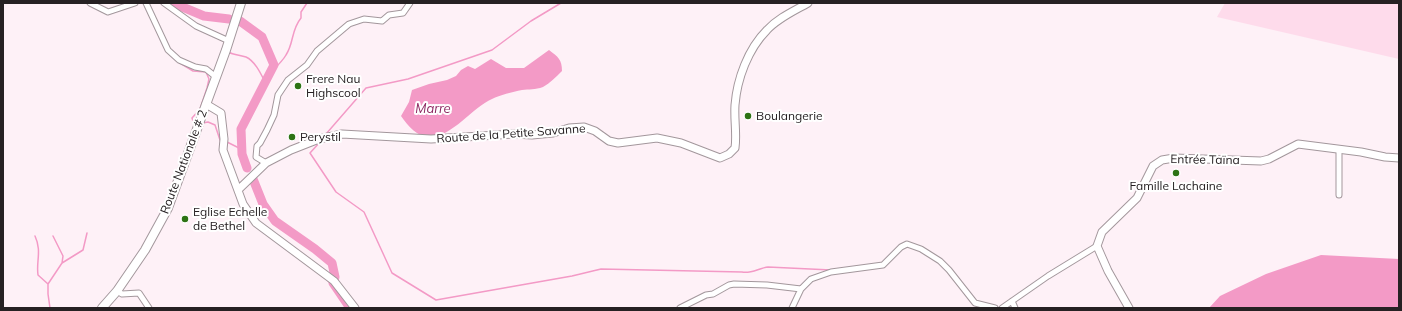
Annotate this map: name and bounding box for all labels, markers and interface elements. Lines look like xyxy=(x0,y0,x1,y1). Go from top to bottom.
place label: Frere Nau Highscool xyxy=(306,72,361,100)
marker: Frere Nau Highscool xyxy=(293,81,303,91)
water label: Marre xyxy=(415,101,451,117)
street label: Route Nationale # 2 xyxy=(158,108,210,216)
place label: Boulangerie xyxy=(756,109,823,123)
marker: Boulangerie xyxy=(743,111,753,121)
street label: Route de la Petite Savanne xyxy=(436,122,586,146)
place label: Perystil xyxy=(300,130,341,144)
marker: Perystil xyxy=(287,132,297,142)
street label: Entrée Taïna xyxy=(1170,152,1240,168)
marker: Famille Lachaine xyxy=(1171,168,1181,178)
place label: Famille Lachaine xyxy=(1130,179,1222,193)
place label: Eglise Echelle de Bethel xyxy=(193,205,267,233)
marker: Eglise Echelle de Bethel xyxy=(180,214,190,224)

